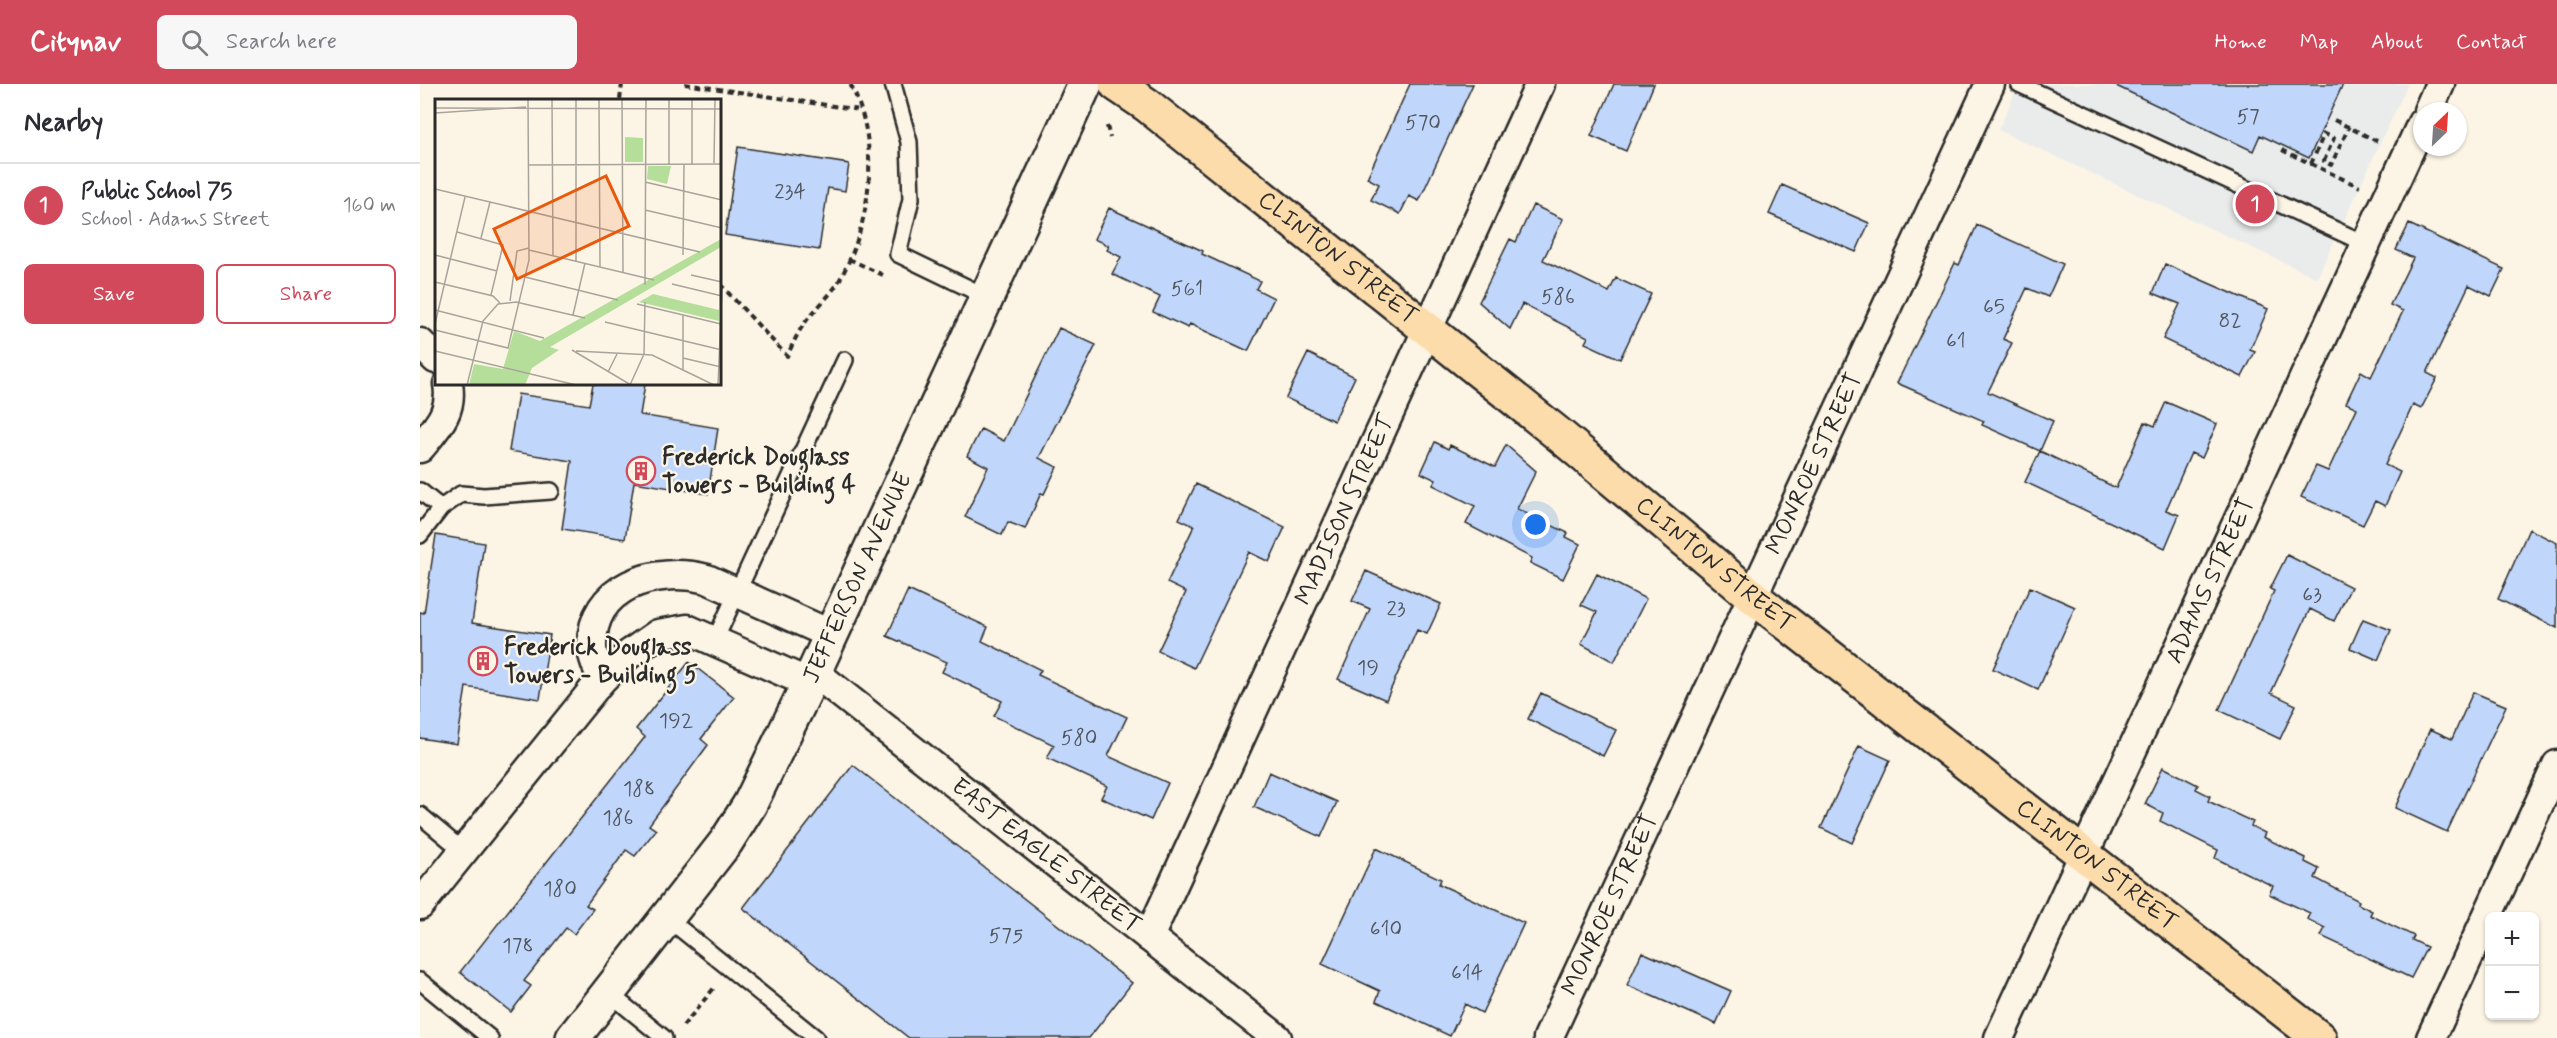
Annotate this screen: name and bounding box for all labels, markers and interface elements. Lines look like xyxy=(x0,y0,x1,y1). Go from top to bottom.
search box xyxy=(157,15,577,69)
text: Citynav xyxy=(30,24,121,61)
icon: search xyxy=(178,26,211,59)
text: Search here xyxy=(226,28,337,56)
text: Home xyxy=(2215,28,2267,56)
text: Map xyxy=(2300,28,2338,56)
text: About xyxy=(2371,28,2423,56)
text: Contact xyxy=(2456,28,2527,56)
inset map xyxy=(435,99,722,386)
north arrow xyxy=(2413,102,2467,156)
house number: 57 xyxy=(2236,103,2260,131)
text: Nearby xyxy=(24,106,103,140)
house number: 570 xyxy=(1405,109,1441,137)
text: Public School 75 xyxy=(81,178,232,206)
house number: 234 xyxy=(774,178,806,206)
pin: 1 xyxy=(2236,182,2274,226)
street label: CLINTON STREET xyxy=(1251,184,1425,331)
text: 1 xyxy=(39,192,48,219)
text: 160 m xyxy=(343,192,396,219)
text: School · Adams Street xyxy=(81,206,270,233)
button: Save xyxy=(24,264,204,324)
button: Share xyxy=(216,264,396,324)
house number: 561 xyxy=(1171,275,1203,303)
house number: 586 xyxy=(1541,283,1575,311)
house number: 65 xyxy=(1983,293,2005,321)
house number: 82 xyxy=(2219,307,2241,335)
house number: 61 xyxy=(1946,327,1966,355)
street label: MONROE STREET xyxy=(1759,368,1870,559)
street label: MADISON STREET xyxy=(1288,409,1402,610)
place label: Frederick Douglass Towers - Building 4 xyxy=(662,442,856,504)
building icon: Frederick Douglass Towers - Building 4 xyxy=(625,455,657,487)
street label: JEFFERSON AVENUE xyxy=(796,468,919,688)
street label: CLINTON STREET xyxy=(1629,490,1801,639)
street label: ADAMS STREET xyxy=(2159,493,2262,668)
your location xyxy=(1521,510,1550,539)
house number: 63 xyxy=(2302,581,2322,609)
house number: 23 xyxy=(1386,595,1406,623)
place label: Frederick Douglass Towers - Building 5 xyxy=(504,632,698,694)
building icon: Frederick Douglass Towers - Building 5 xyxy=(467,645,499,677)
house number: 19 xyxy=(1357,654,1379,682)
house number: 192 xyxy=(659,707,693,735)
house number: 580 xyxy=(1061,724,1097,752)
street label: EAST EAGLE STREET xyxy=(945,771,1148,940)
house number: 188 xyxy=(623,775,655,803)
street label: CLINTON STREET xyxy=(2010,792,2184,938)
house number: 186 xyxy=(603,804,633,832)
street label: MONROE STREET xyxy=(1554,809,1665,1000)
house number: 180 xyxy=(543,875,577,903)
map controls xyxy=(2485,912,2539,1020)
button: + xyxy=(2485,912,2539,966)
house number: 610 xyxy=(1370,915,1402,943)
house number: 575 xyxy=(989,922,1023,950)
house number: 178 xyxy=(502,932,534,960)
house number: 614 xyxy=(1451,959,1483,987)
button: − xyxy=(2485,966,2539,1020)

